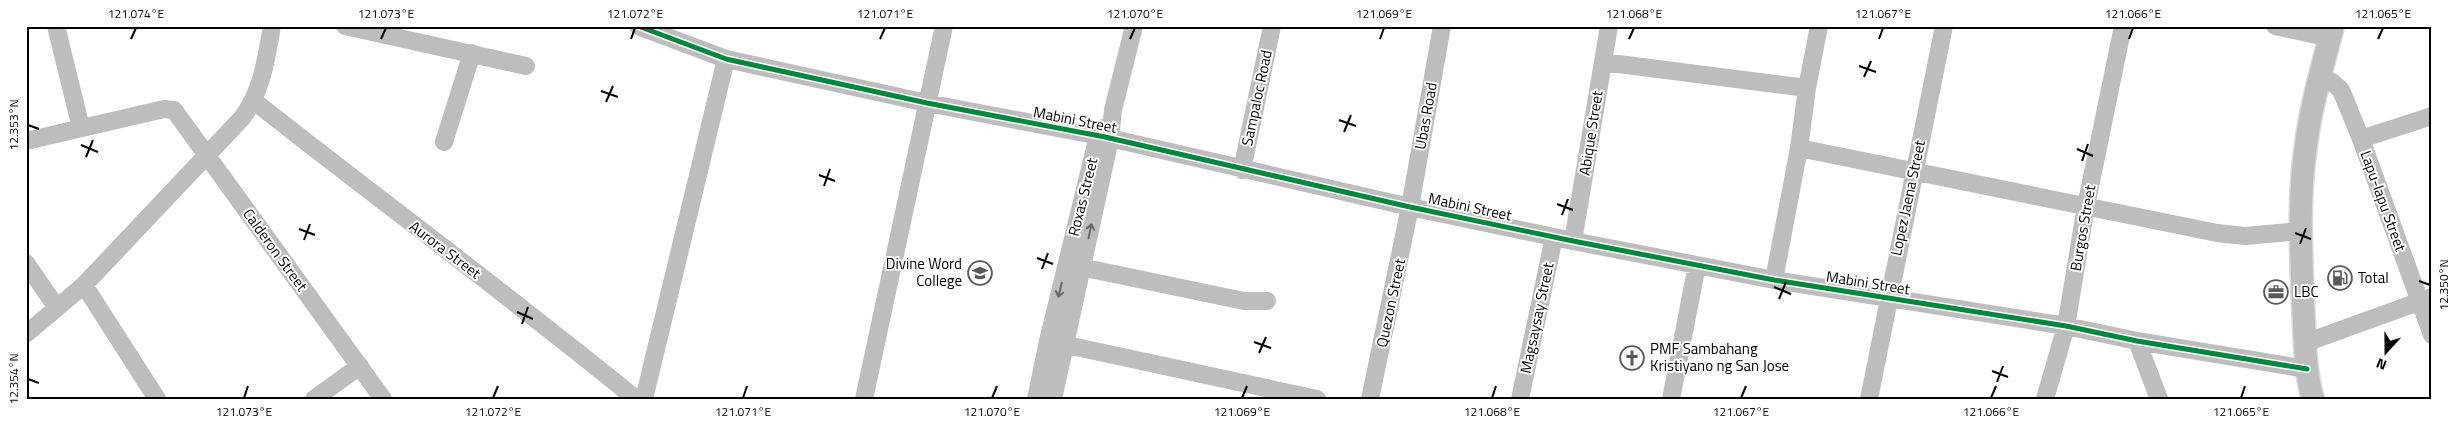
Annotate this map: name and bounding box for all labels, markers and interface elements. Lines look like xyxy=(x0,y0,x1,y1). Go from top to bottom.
text: 121.074°E xyxy=(108,4,164,23)
text: 121.073°E xyxy=(358,4,414,23)
text: 121.072°E xyxy=(607,4,663,23)
text: 121.071°E xyxy=(857,4,913,23)
text: 121.070°E xyxy=(1107,4,1163,23)
text: 121.069°E xyxy=(1356,4,1412,23)
text: 121.068°E xyxy=(1606,4,1662,23)
text: 121.067°E xyxy=(1855,4,1911,23)
text: 121.066°E xyxy=(2105,4,2161,23)
text: 121.065°E xyxy=(2355,4,2411,23)
street label: Sampaloc Road xyxy=(1235,48,1278,148)
street label: Ubas Road xyxy=(1408,81,1443,151)
street label: Abique Street xyxy=(1572,88,1609,177)
text: 12.353°N xyxy=(4,99,23,151)
street label: Mabini Street xyxy=(1031,100,1120,139)
street label: Lopez Jaena Street xyxy=(1884,137,1931,258)
street label: Lapu-lapu Street xyxy=(2355,147,2413,255)
street label: Roxas Street xyxy=(1062,155,1104,238)
street label: Burgos Street xyxy=(2064,182,2102,273)
street label: Mabini Street xyxy=(1426,186,1515,227)
street label: Calderon Street xyxy=(237,203,314,297)
street label: Aurora Street xyxy=(405,215,487,285)
one-way arrow xyxy=(1086,224,1095,240)
place label: Divine Word College xyxy=(886,252,962,292)
street label: Quezon Street xyxy=(1370,256,1411,349)
text: 12.350°N xyxy=(2434,259,2453,311)
school or university icon: Divine Word College xyxy=(967,260,993,286)
street label: Magsaysay Street xyxy=(1514,260,1560,376)
street label: Mabini Street xyxy=(1824,265,1912,301)
fuel station icon: Total xyxy=(2327,265,2353,291)
place label: Total xyxy=(2358,266,2389,289)
office icon: LBC xyxy=(2263,279,2289,305)
place label: LBC xyxy=(2294,280,2319,303)
one-way arrow xyxy=(1055,282,1064,298)
north arrow xyxy=(2360,328,2410,378)
place label: PMF Sambahang Kristiyano ng San Jose xyxy=(1650,337,1789,377)
church icon: PMF Sambahang Kristiyano ng San Jose xyxy=(1619,345,1645,371)
text: 12.354°N xyxy=(4,353,23,405)
text: N xyxy=(2373,353,2389,376)
text: 121.073°E xyxy=(216,402,272,421)
text: 121.072°E xyxy=(465,402,521,421)
text: 121.071°E xyxy=(715,402,771,421)
text: 121.070°E xyxy=(964,402,1020,421)
text: 121.069°E xyxy=(1214,402,1270,421)
text: 121.068°E xyxy=(1464,402,1520,421)
text: 121.067°E xyxy=(1713,402,1769,421)
text: 121.066°E xyxy=(1963,402,2019,421)
text: 121.065°E xyxy=(2213,402,2269,421)

